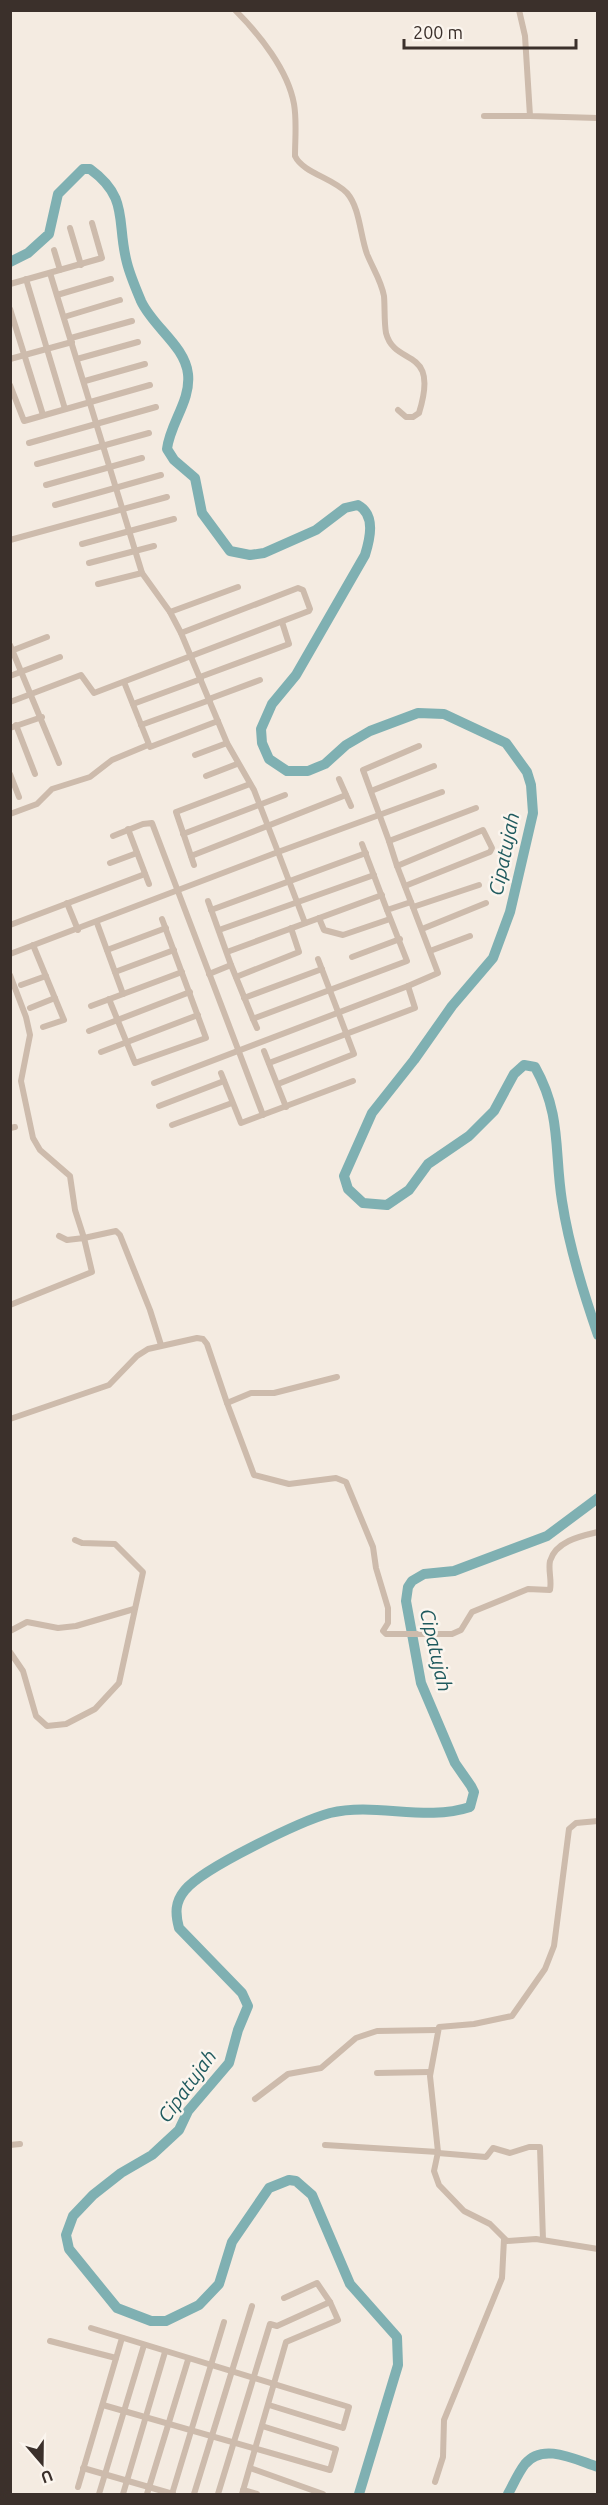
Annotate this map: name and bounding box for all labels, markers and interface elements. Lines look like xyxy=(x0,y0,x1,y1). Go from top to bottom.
scale bar xyxy=(404,12,576,50)
text: 200 m xyxy=(413,22,463,42)
water label: Cipatujah xyxy=(483,810,524,898)
water label: Cipatujah xyxy=(416,1606,457,1694)
water label: Cipatujah xyxy=(152,2045,221,2127)
north arrow xyxy=(12,2433,72,2493)
text: U xyxy=(39,2467,55,2487)

